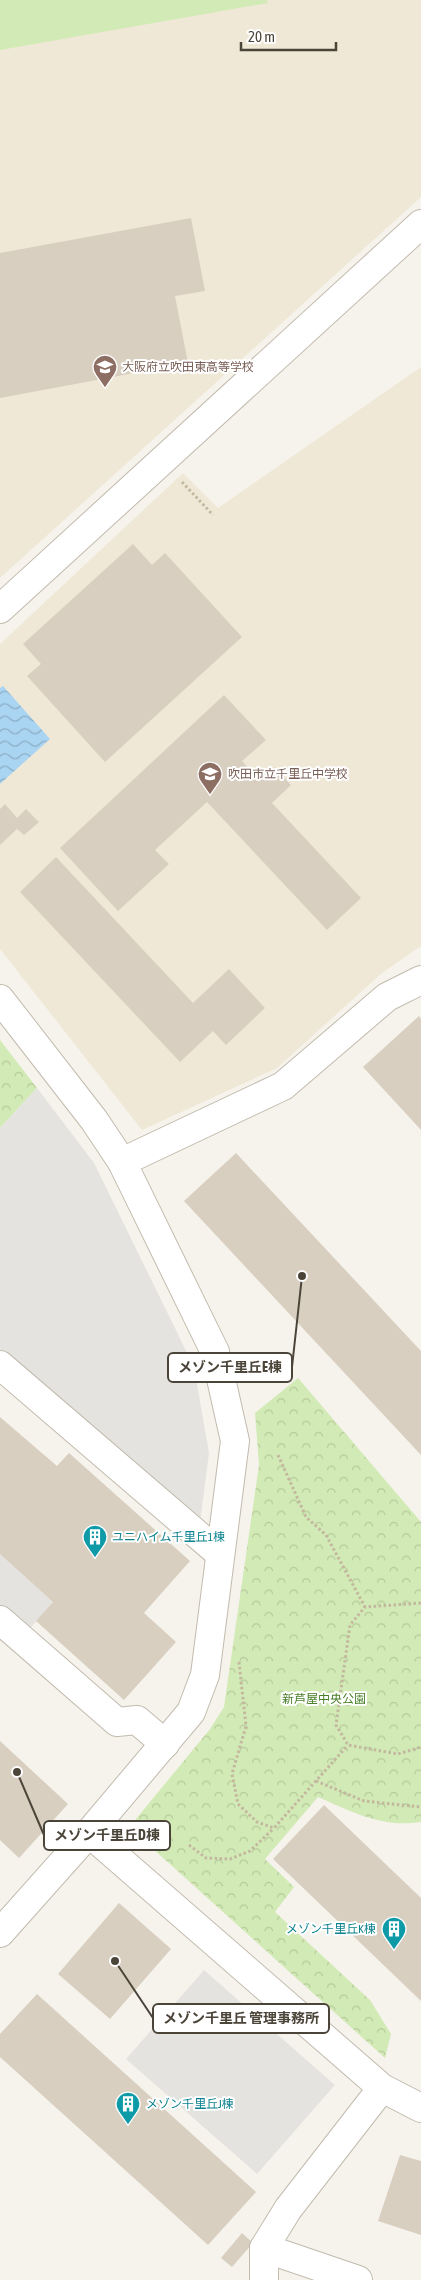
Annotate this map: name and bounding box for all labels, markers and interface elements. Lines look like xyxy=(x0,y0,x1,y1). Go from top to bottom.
scale bar xyxy=(241,20,336,52)
text: 20 m xyxy=(248,28,275,45)
school or university icon: 大阪府立吹田東高等学校 xyxy=(92,354,118,388)
place label: 大阪府立吹田東高等学校 xyxy=(122,360,254,374)
school or university icon: 吹田市立千里丘中学校 xyxy=(197,761,223,795)
place label: 吹田市立千里丘中学校 xyxy=(228,767,348,781)
callout: メゾン千里丘E棟 xyxy=(168,1353,292,1382)
text: メゾン千里丘E棟 xyxy=(178,1359,282,1375)
building icon: ユニハイム千里丘1棟 xyxy=(82,1524,108,1558)
place label: ユニハイム千里丘1棟 xyxy=(112,1530,225,1544)
park label: 新芦屋中央公園 xyxy=(282,1692,366,1706)
callout: メゾン千里丘D棟 xyxy=(44,1821,170,1850)
text: メゾン千里丘D棟 xyxy=(54,1827,160,1843)
building icon: メゾン千里丘K棟 xyxy=(381,1916,407,1950)
place label: メゾン千里丘K棟 xyxy=(286,1922,376,1936)
callout: メゾン千里丘 管理事務所 xyxy=(153,2004,329,2033)
text: メゾン千里丘 管理事務所 xyxy=(163,2010,319,2026)
building icon: メゾン千里丘J棟 xyxy=(115,2091,141,2125)
place label: メゾン千里丘J棟 xyxy=(146,2097,234,2111)

